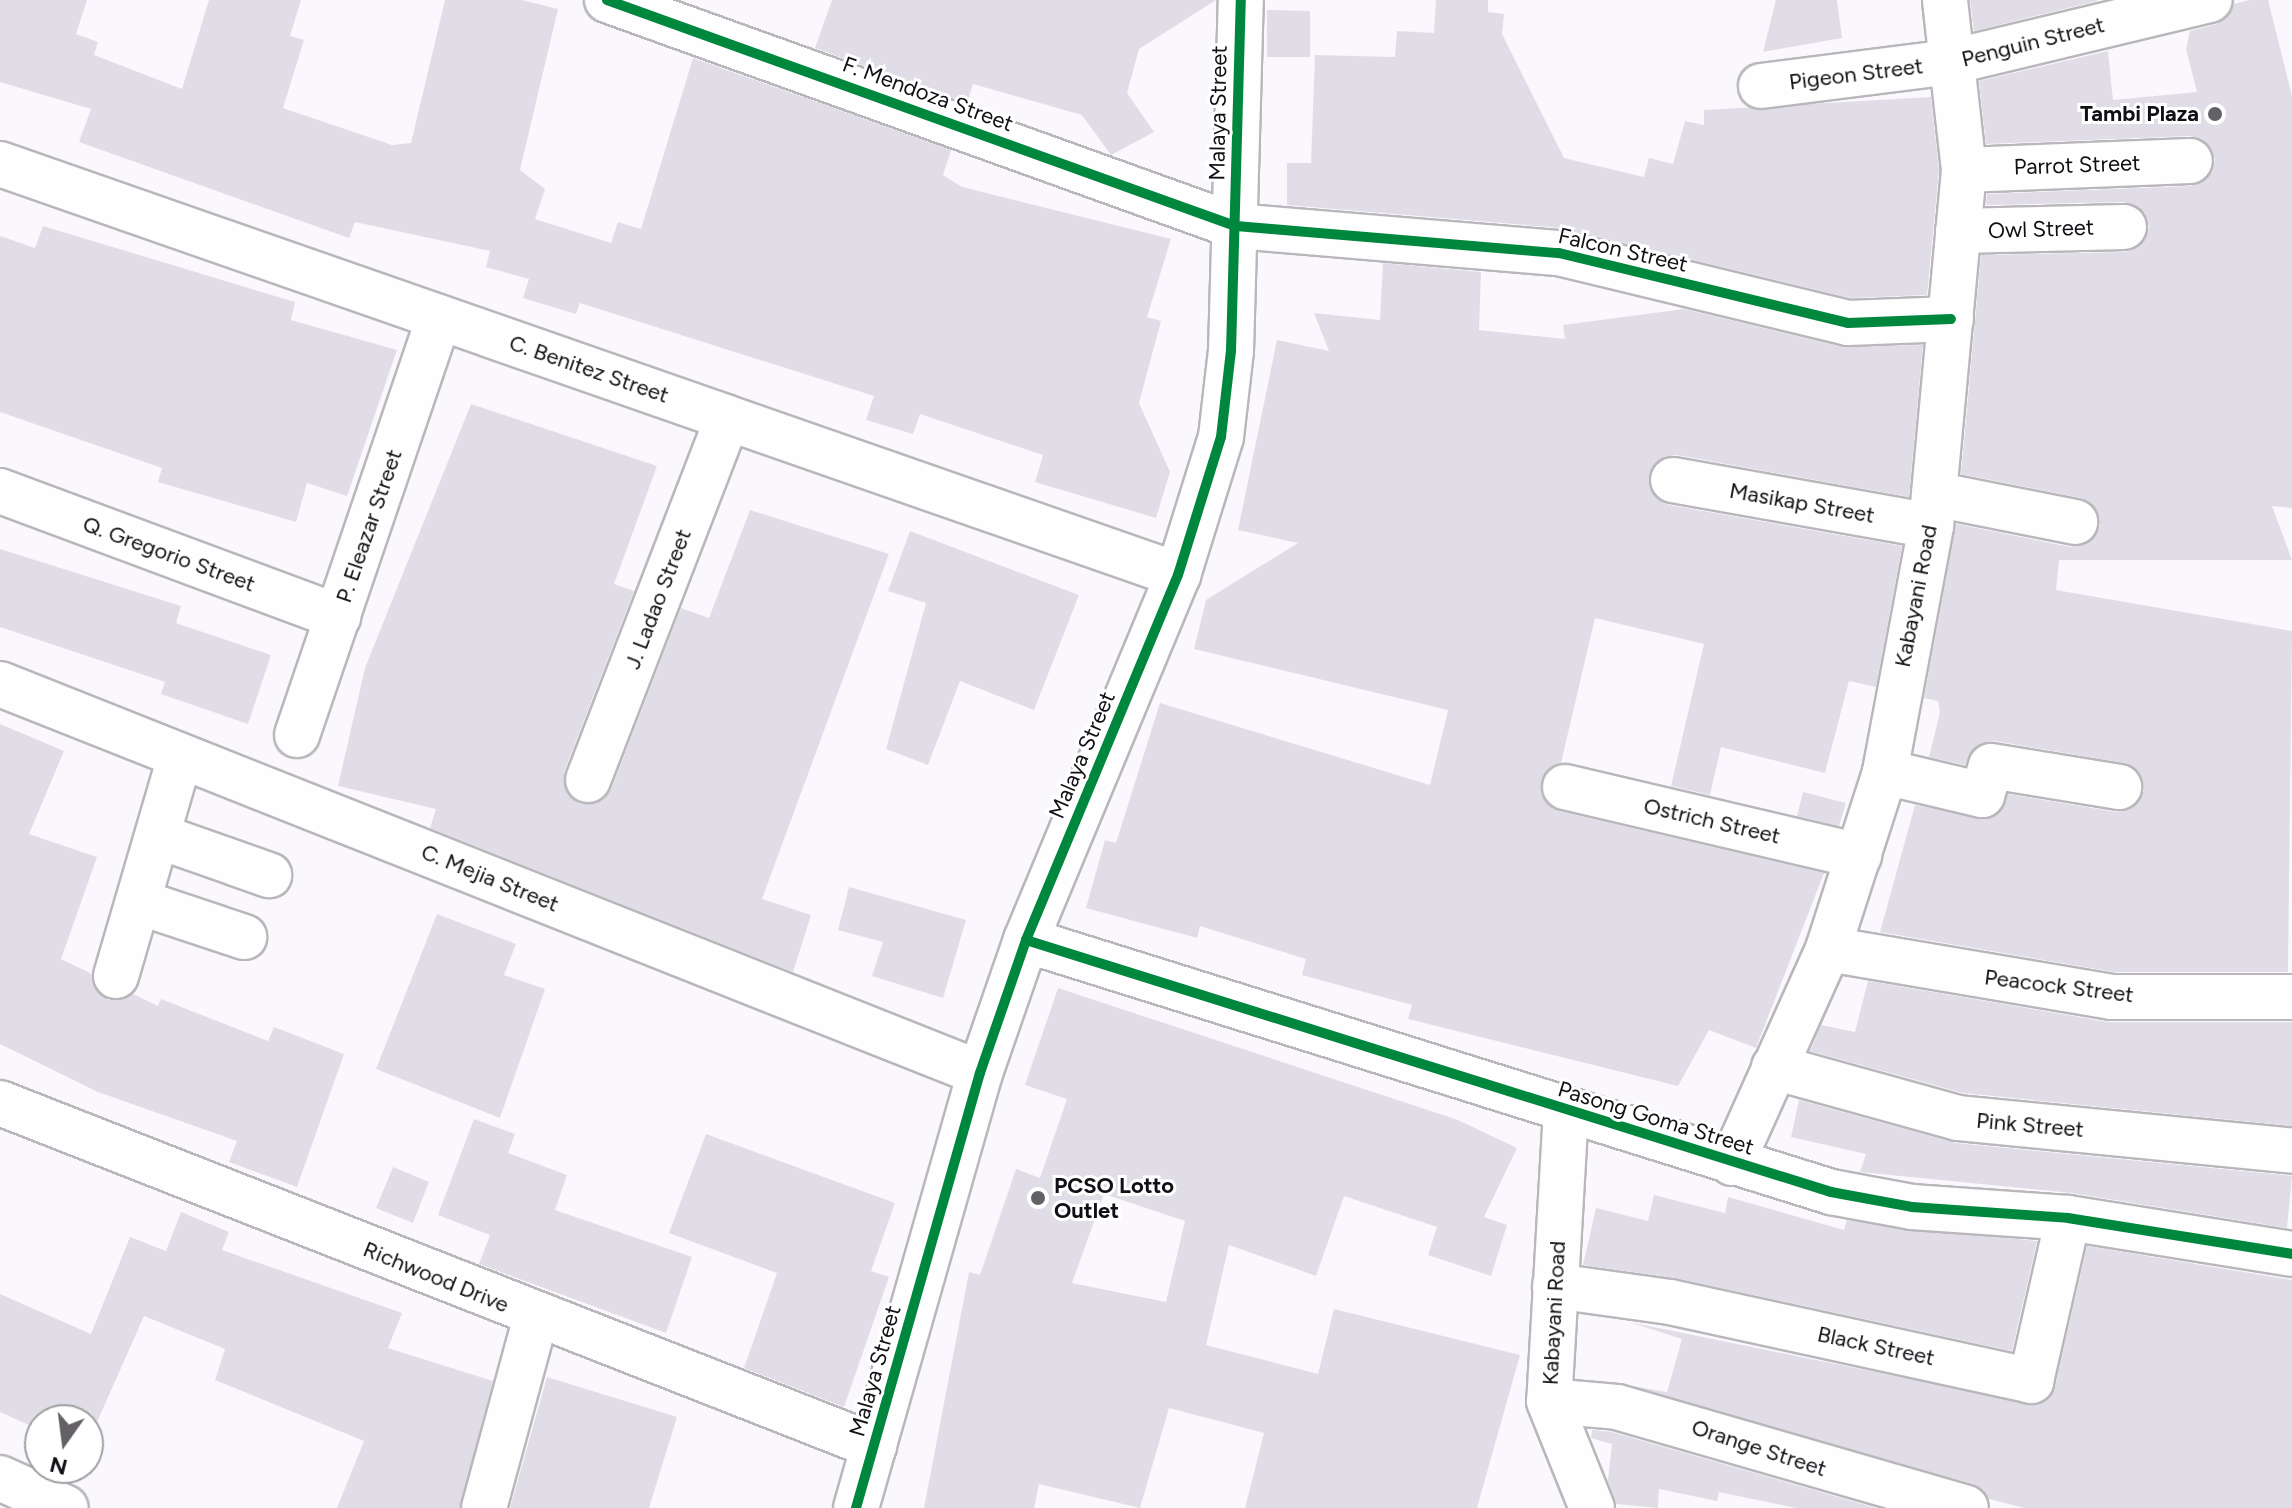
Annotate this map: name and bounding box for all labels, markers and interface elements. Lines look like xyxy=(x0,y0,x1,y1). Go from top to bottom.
street label: Penguin Street xyxy=(1959,11,2107,73)
street label: Malaya Street xyxy=(1204,45,1232,181)
street label: F. Mendoza Street xyxy=(839,51,1017,137)
street label: Pigeon Street xyxy=(1787,53,1925,95)
place label: Tambi Plaza xyxy=(2080,101,2199,127)
marker: Tambi Plaza xyxy=(2206,105,2224,123)
street label: Parrot Street xyxy=(2013,150,2141,180)
street label: Owl Street xyxy=(1987,214,2095,244)
street label: Falcon Street xyxy=(1556,222,1690,278)
street label: C. Benitez Street xyxy=(506,329,672,409)
street label: P. Eleazar Street xyxy=(330,446,408,606)
street label: Masikap Street xyxy=(1727,477,1877,529)
street label: Q. Gregorio Street xyxy=(79,511,259,597)
street label: Kabayani Road xyxy=(1889,523,1943,669)
street label: J. Ladao Street xyxy=(619,525,697,673)
street label: Malaya Street xyxy=(1043,688,1121,822)
street label: Ostrich Street xyxy=(1641,792,1783,850)
street label: C. Mejia Street xyxy=(417,838,563,918)
street label: Peacock Street xyxy=(1983,964,2135,1008)
street label: Pasong Goma Street xyxy=(1555,1076,1757,1160)
street label: Pink Street xyxy=(1975,1107,2085,1143)
place label: PCSO Lotto Outlet xyxy=(1054,1172,1174,1224)
marker: PCSO Lotto Outlet xyxy=(1029,1189,1047,1207)
street label: Richwood Drive xyxy=(359,1236,513,1318)
street label: Kabayani Road xyxy=(1537,1240,1571,1386)
street label: Malaya Street xyxy=(844,1302,906,1440)
street label: Black Street xyxy=(1815,1321,1937,1371)
north arrow xyxy=(24,1404,104,1484)
street label: Orange Street xyxy=(1688,1414,1830,1482)
text: N xyxy=(47,1451,70,1481)

